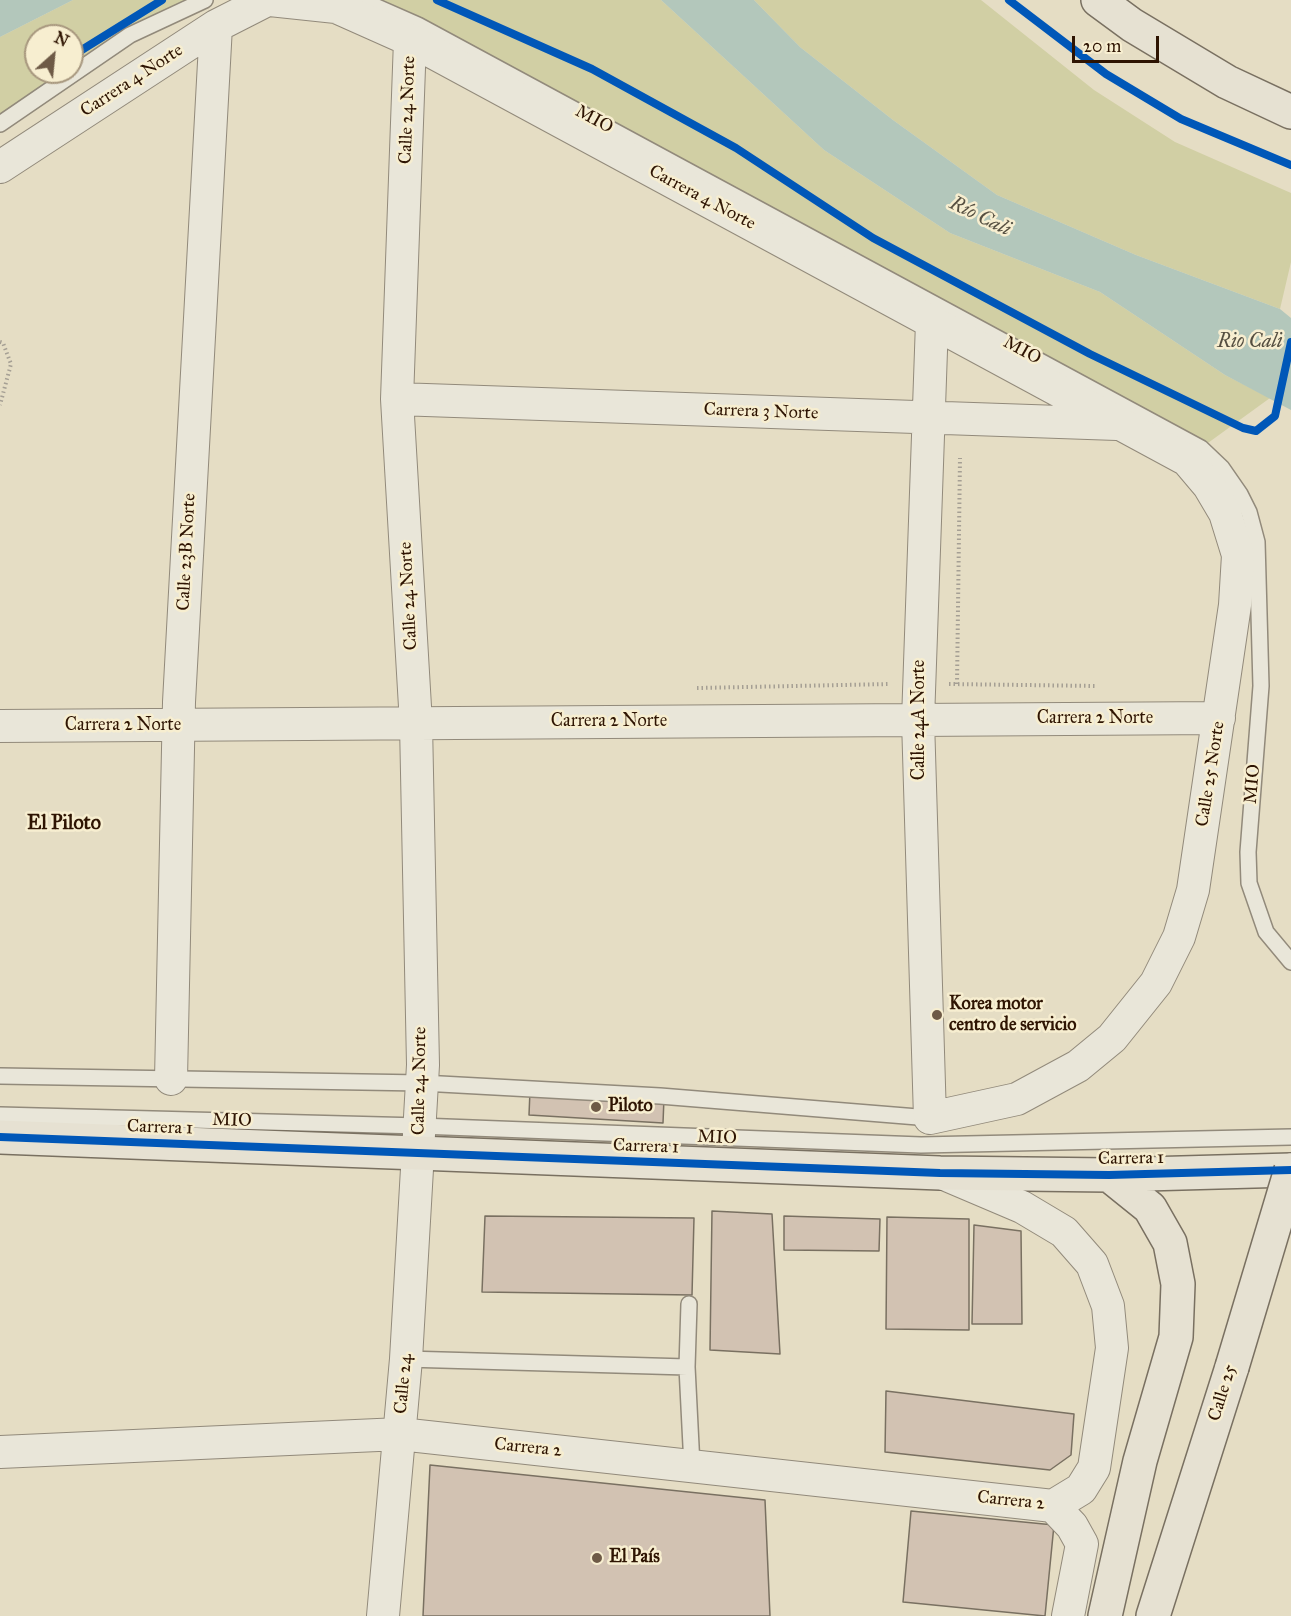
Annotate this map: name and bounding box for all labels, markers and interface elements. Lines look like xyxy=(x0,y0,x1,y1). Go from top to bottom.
north arrow xyxy=(24,24,84,84)
scale bar xyxy=(1075,24,1162,62)
text: N xyxy=(51,28,72,51)
text: 20 m xyxy=(1083,35,1121,57)
street label: Carrera 4 Norte xyxy=(77,40,187,122)
street label: Calle 24 Norte xyxy=(395,55,421,165)
street label: MIO xyxy=(571,101,617,139)
street label: Carrera 4 Norte xyxy=(645,161,759,235)
water label: Río Cali xyxy=(945,192,1015,242)
water label: Rio Cali xyxy=(1217,330,1283,354)
street label: MIO xyxy=(999,332,1045,370)
street label: Carrera 3 Norte xyxy=(703,399,819,425)
street label: Calle 23B Norte xyxy=(173,493,201,611)
street label: Calle 24 Norte xyxy=(395,541,423,651)
street label: Calle 24A Norte xyxy=(909,660,931,780)
street label: Carrera 2 Norte xyxy=(1037,708,1153,730)
street label: Carrera 2 Norte xyxy=(551,711,667,733)
street label: Carrera 2 Norte xyxy=(65,715,181,737)
street label: Calle 25 Norte xyxy=(1192,720,1230,828)
street label: MIO xyxy=(1241,763,1265,805)
district label: El Piloto xyxy=(27,812,101,836)
place label: Korea motor centro de servicio xyxy=(949,994,1077,1036)
marker: Korea motor centro de servicio xyxy=(930,1008,944,1022)
street label: Calle 24 Norte xyxy=(408,1027,432,1135)
place label: Piloto xyxy=(608,1096,653,1118)
marker: Piloto xyxy=(589,1100,603,1114)
street label: MIO xyxy=(212,1110,252,1132)
street label: Carrera 1 xyxy=(127,1116,193,1140)
street label: MIO xyxy=(697,1127,737,1149)
street label: Carrera 1 xyxy=(613,1135,679,1159)
street label: Carrera 1 xyxy=(1098,1148,1164,1170)
street label: Calle 24 xyxy=(391,1353,417,1415)
street label: Calle 25 xyxy=(1204,1362,1242,1424)
street label: Carrera 2 xyxy=(493,1434,563,1462)
street label: Carrera 2 xyxy=(976,1487,1046,1515)
place label: El País xyxy=(609,1547,660,1569)
marker: El País xyxy=(590,1551,604,1565)

